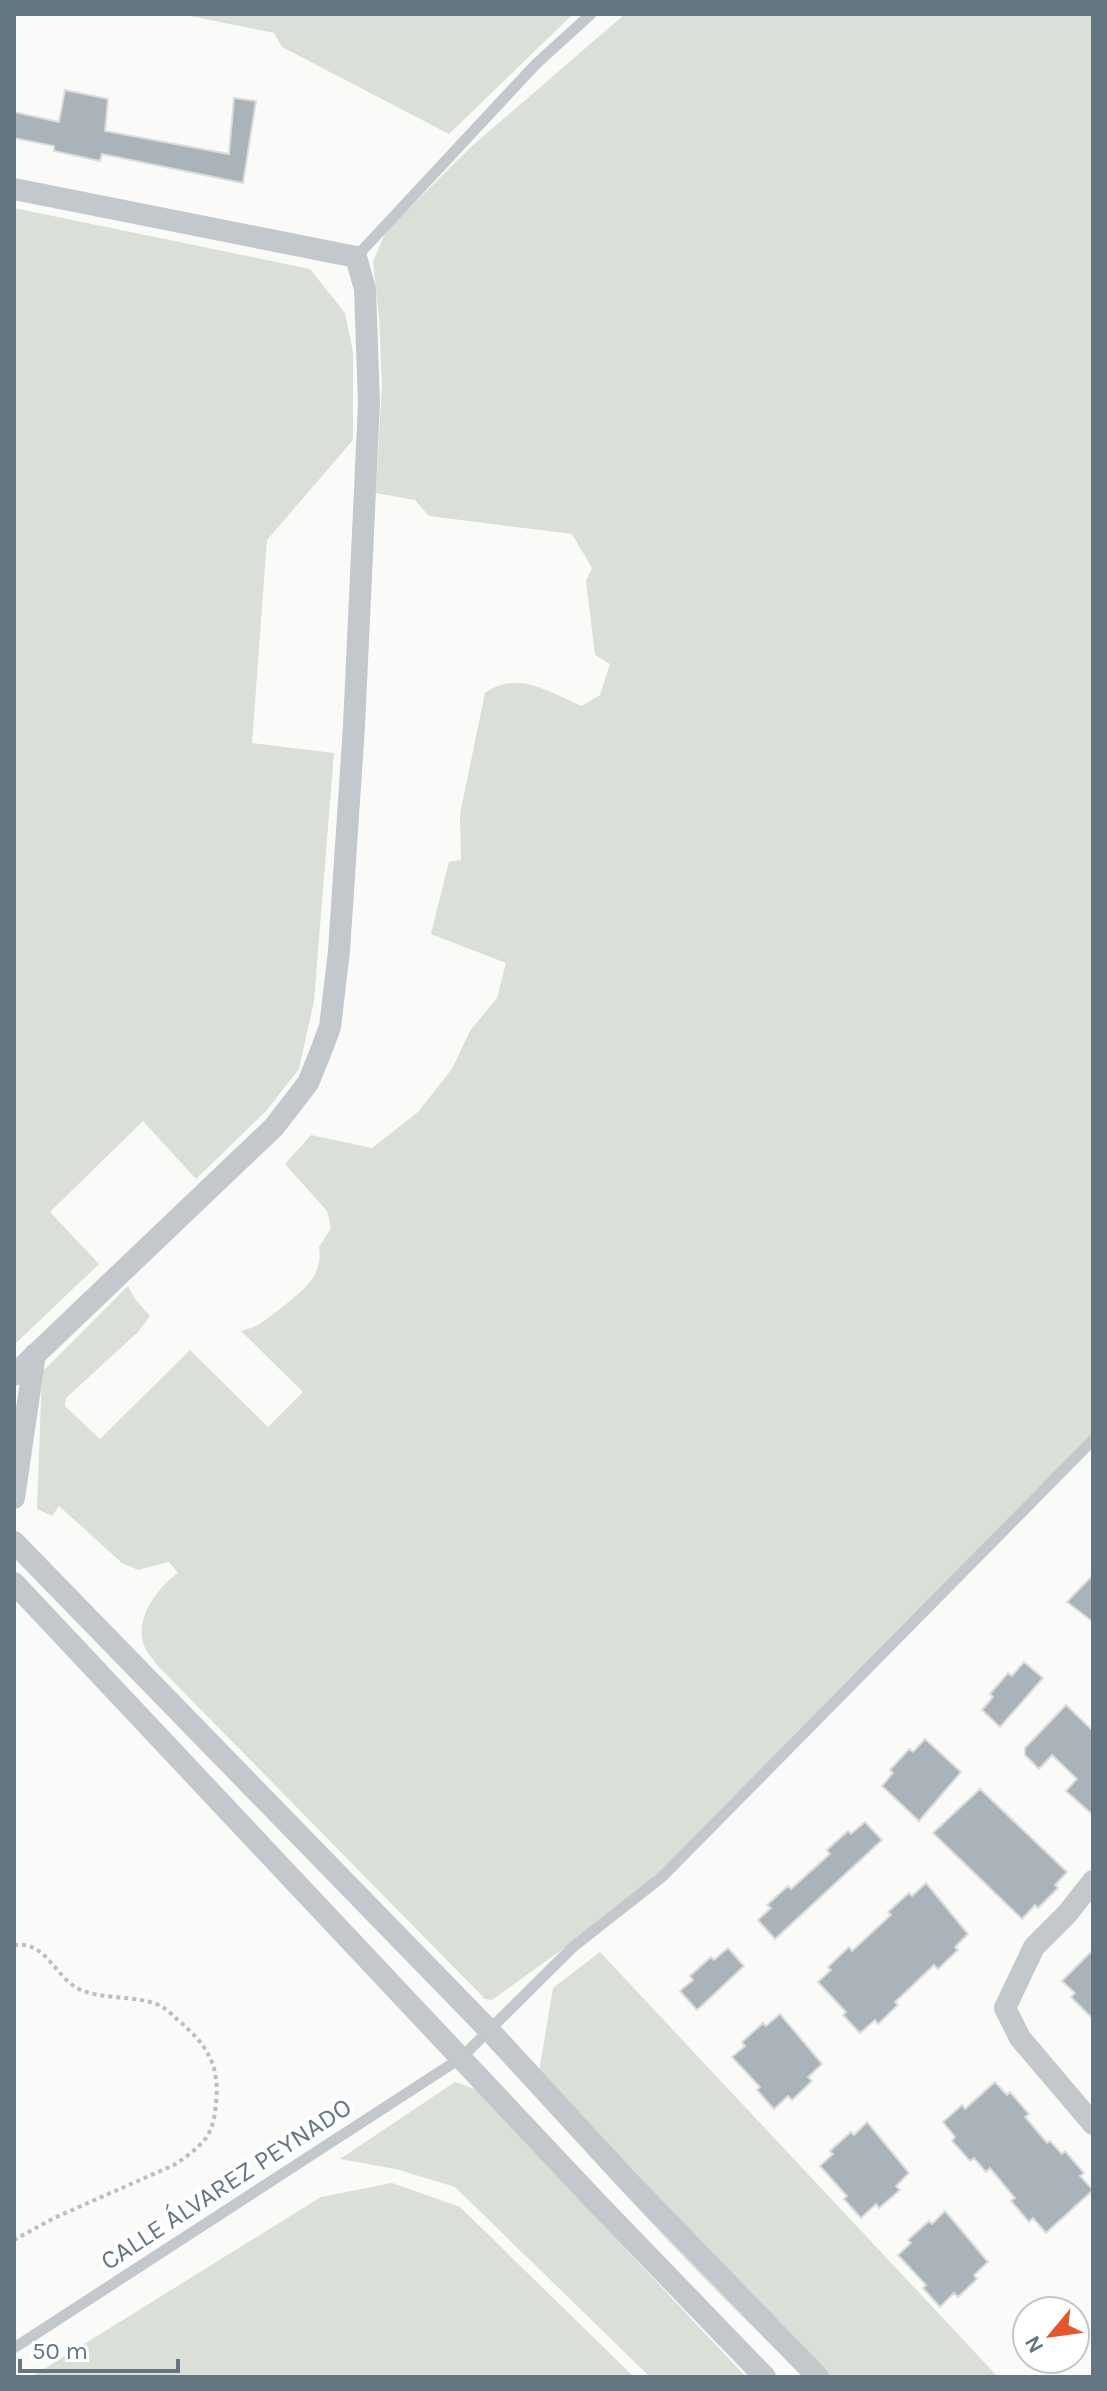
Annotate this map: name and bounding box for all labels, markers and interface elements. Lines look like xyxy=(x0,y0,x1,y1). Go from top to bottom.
street label: CALLE ÁLVAREZ PEYNADO xyxy=(94,2090,357,2277)
north arrow xyxy=(1011,2295,1091,2375)
scale bar xyxy=(20,2323,178,2373)
text: N xyxy=(1019,2331,1050,2357)
text: 50 m xyxy=(32,2337,88,2365)

